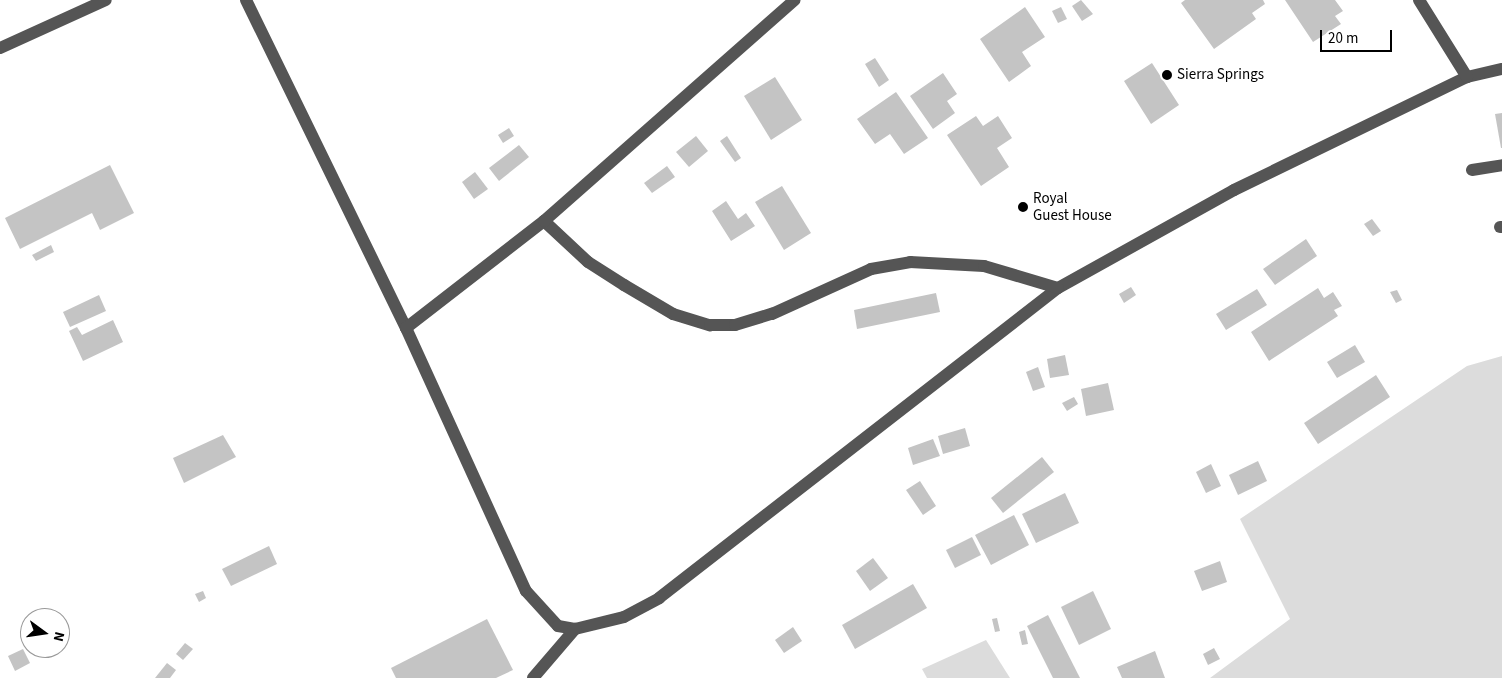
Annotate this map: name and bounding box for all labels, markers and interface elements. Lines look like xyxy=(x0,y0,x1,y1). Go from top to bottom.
scale bar xyxy=(1322,20,1394,52)
text: 20 m xyxy=(1328,28,1358,49)
place label: Sierra Springs xyxy=(1177,66,1264,84)
marker: Sierra Springs xyxy=(1161,69,1173,81)
place label: Royal Guest House xyxy=(1033,189,1112,224)
marker: Royal Guest House xyxy=(1017,201,1029,213)
north arrow xyxy=(20,608,70,658)
text: N xyxy=(48,629,69,643)

